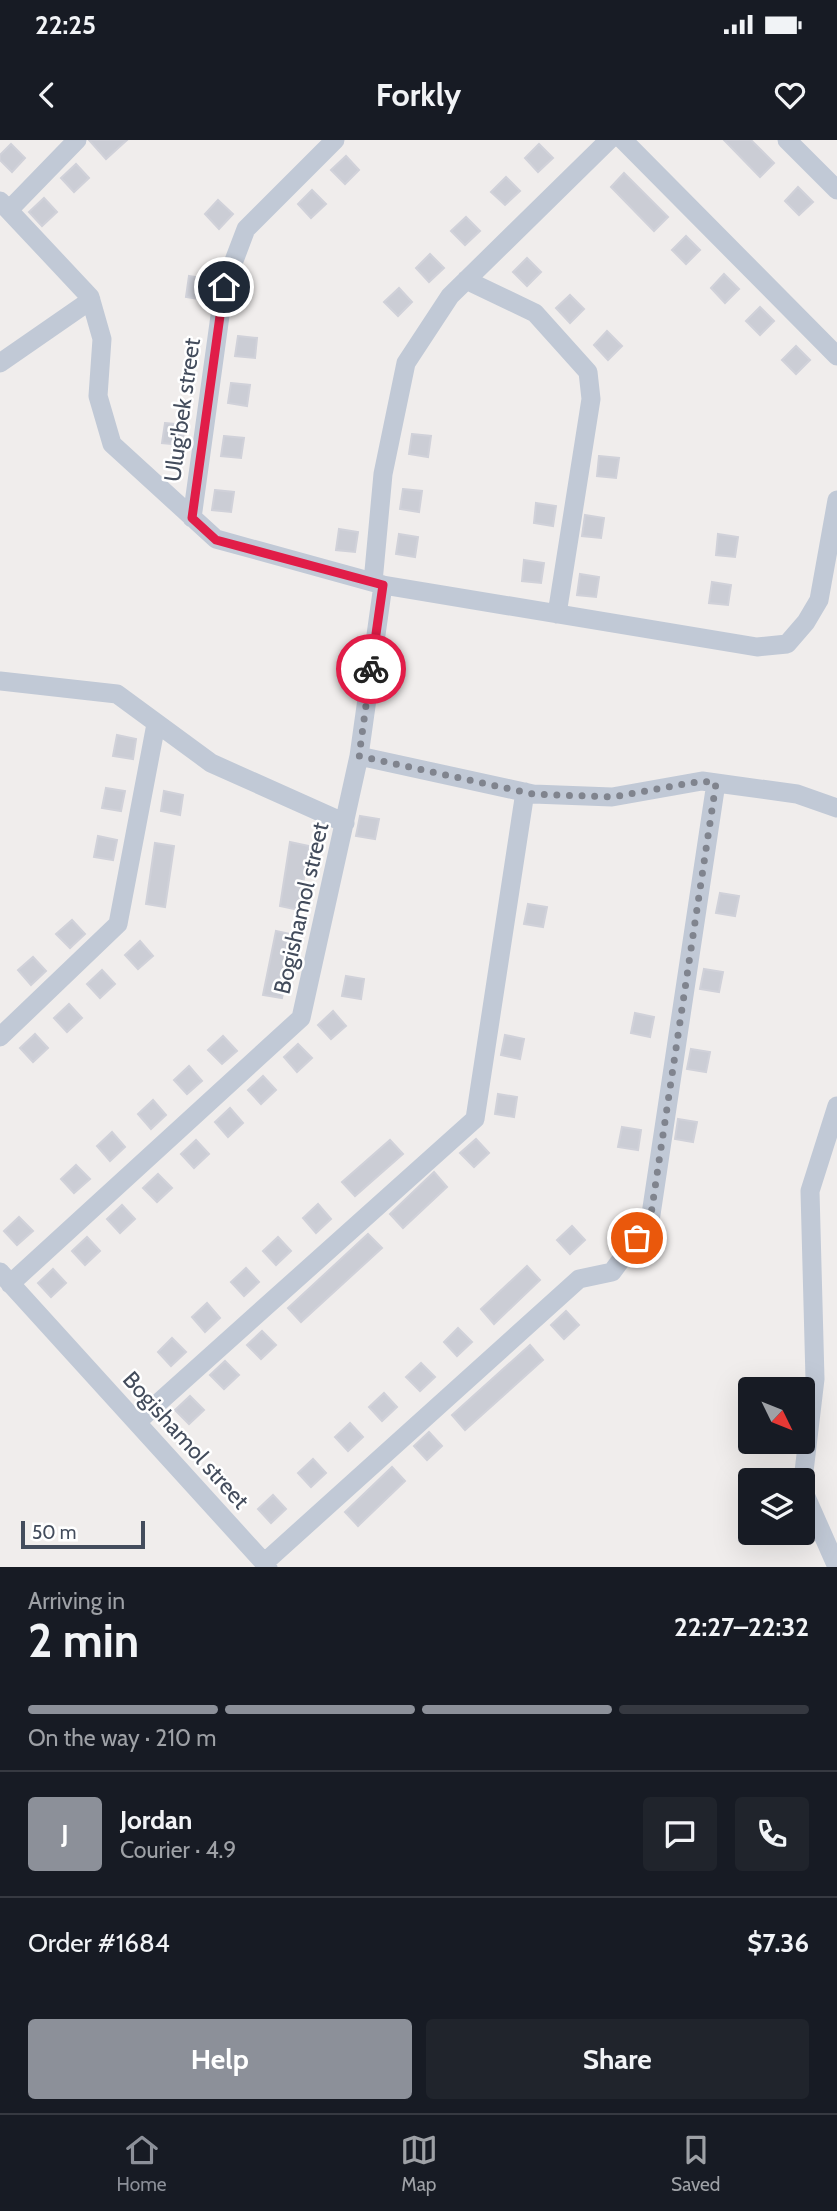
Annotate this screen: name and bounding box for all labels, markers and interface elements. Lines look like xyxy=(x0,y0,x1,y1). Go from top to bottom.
text: 22:25 xyxy=(35,9,96,41)
text: Forkly xyxy=(376,75,461,114)
icon: back xyxy=(28,76,66,114)
icon: heart xyxy=(771,76,809,114)
pin xyxy=(194,257,254,317)
icon: home xyxy=(205,268,243,306)
street label: Ulug'bek street xyxy=(158,336,206,484)
courier xyxy=(336,634,406,704)
icon: bike xyxy=(352,650,390,688)
street label: Bogishamol street xyxy=(268,819,334,996)
pin xyxy=(607,1208,667,1268)
icon: bag xyxy=(618,1219,656,1257)
street label: Bogishamol street xyxy=(117,1366,255,1515)
north arrow xyxy=(738,1377,816,1454)
map controls xyxy=(738,1377,815,1545)
button: layers xyxy=(738,1468,815,1545)
scale bar xyxy=(21,1518,145,1550)
text: 50 m xyxy=(32,1521,76,1544)
text: Arriving in xyxy=(28,1587,125,1615)
text: 22:27–22:32 xyxy=(674,1611,809,1643)
text: 2 min xyxy=(28,1613,139,1669)
text: On the way · 210 m xyxy=(28,1724,216,1752)
button: chat xyxy=(643,1797,717,1871)
button: phone xyxy=(735,1797,809,1871)
text: Jordan xyxy=(120,1804,192,1836)
text: J xyxy=(61,1818,69,1850)
text: Courier · 4.9 xyxy=(120,1836,236,1864)
text: Order #1684 xyxy=(28,1927,170,1959)
text: $7.36 xyxy=(747,1927,809,1959)
button: Help xyxy=(28,2019,412,2099)
button: Share xyxy=(426,2019,809,2099)
tab: Home xyxy=(117,2131,167,2196)
tab: Map xyxy=(400,2131,438,2196)
tab: Saved xyxy=(671,2131,720,2196)

